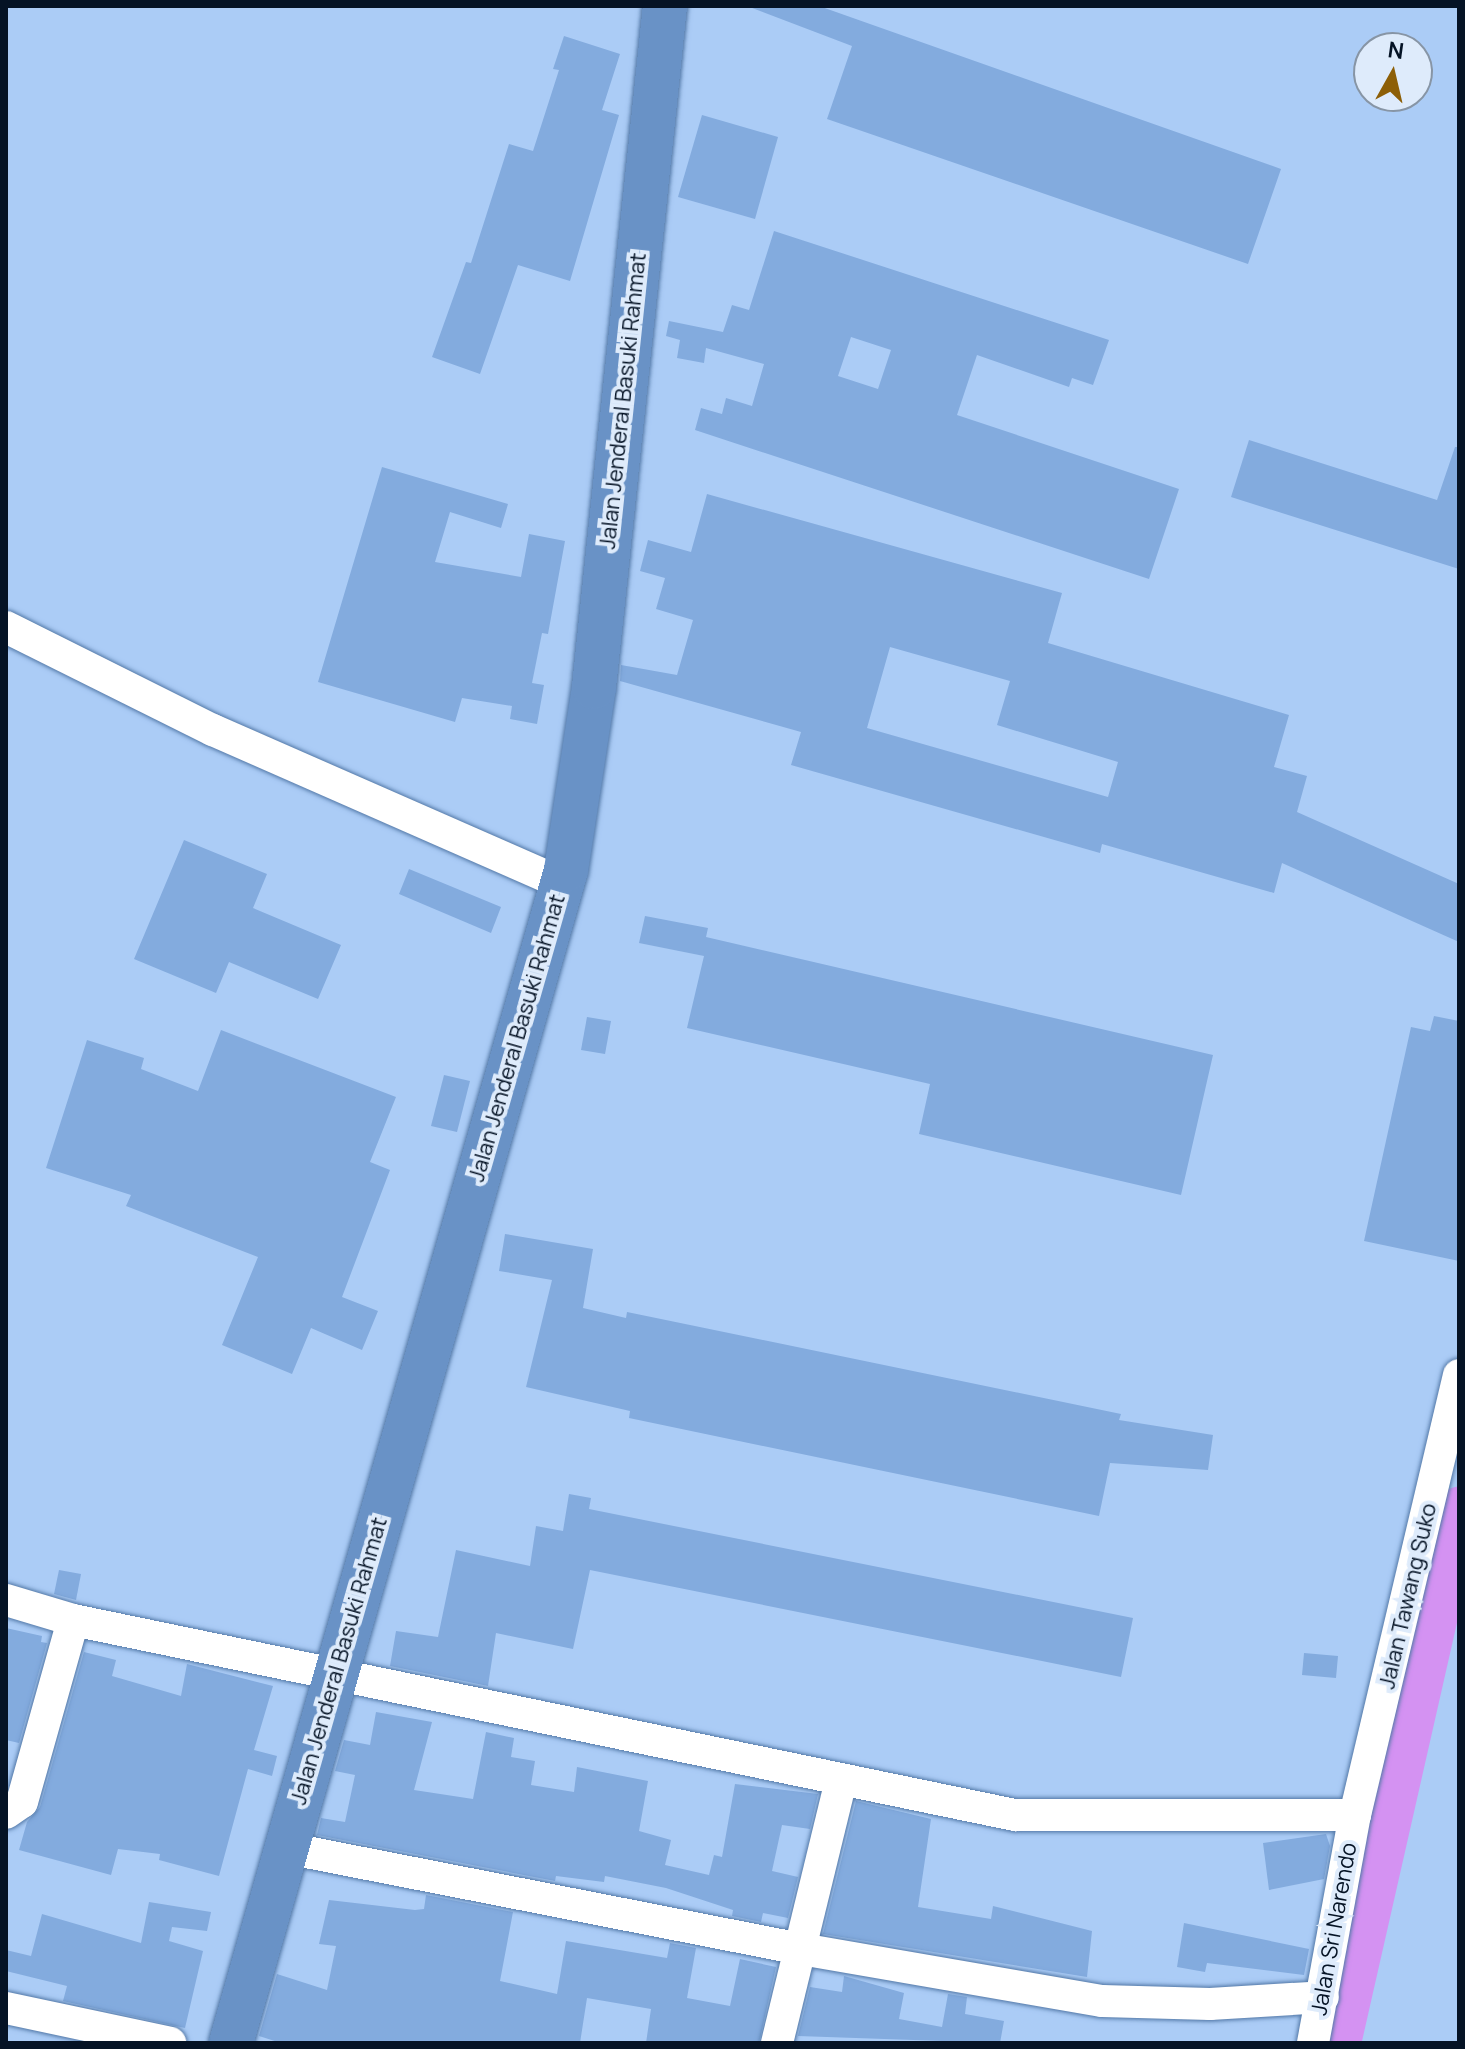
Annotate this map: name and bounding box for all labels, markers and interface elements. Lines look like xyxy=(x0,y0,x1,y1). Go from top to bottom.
north arrow xyxy=(1353,32,1433,112)
text: N xyxy=(1386,34,1406,66)
street label: Jalan Jenderal Basuki Rahmat xyxy=(594,252,652,550)
street label: Jalan Jenderal Basuki Rahmat xyxy=(463,891,571,1185)
street label: Jalan Tawang Suko xyxy=(1374,1501,1442,1691)
street label: Jalan Jenderal Basuki Rahmat xyxy=(285,1514,393,1808)
street label: Jalan Sri Narendo xyxy=(1306,1841,1362,2017)

